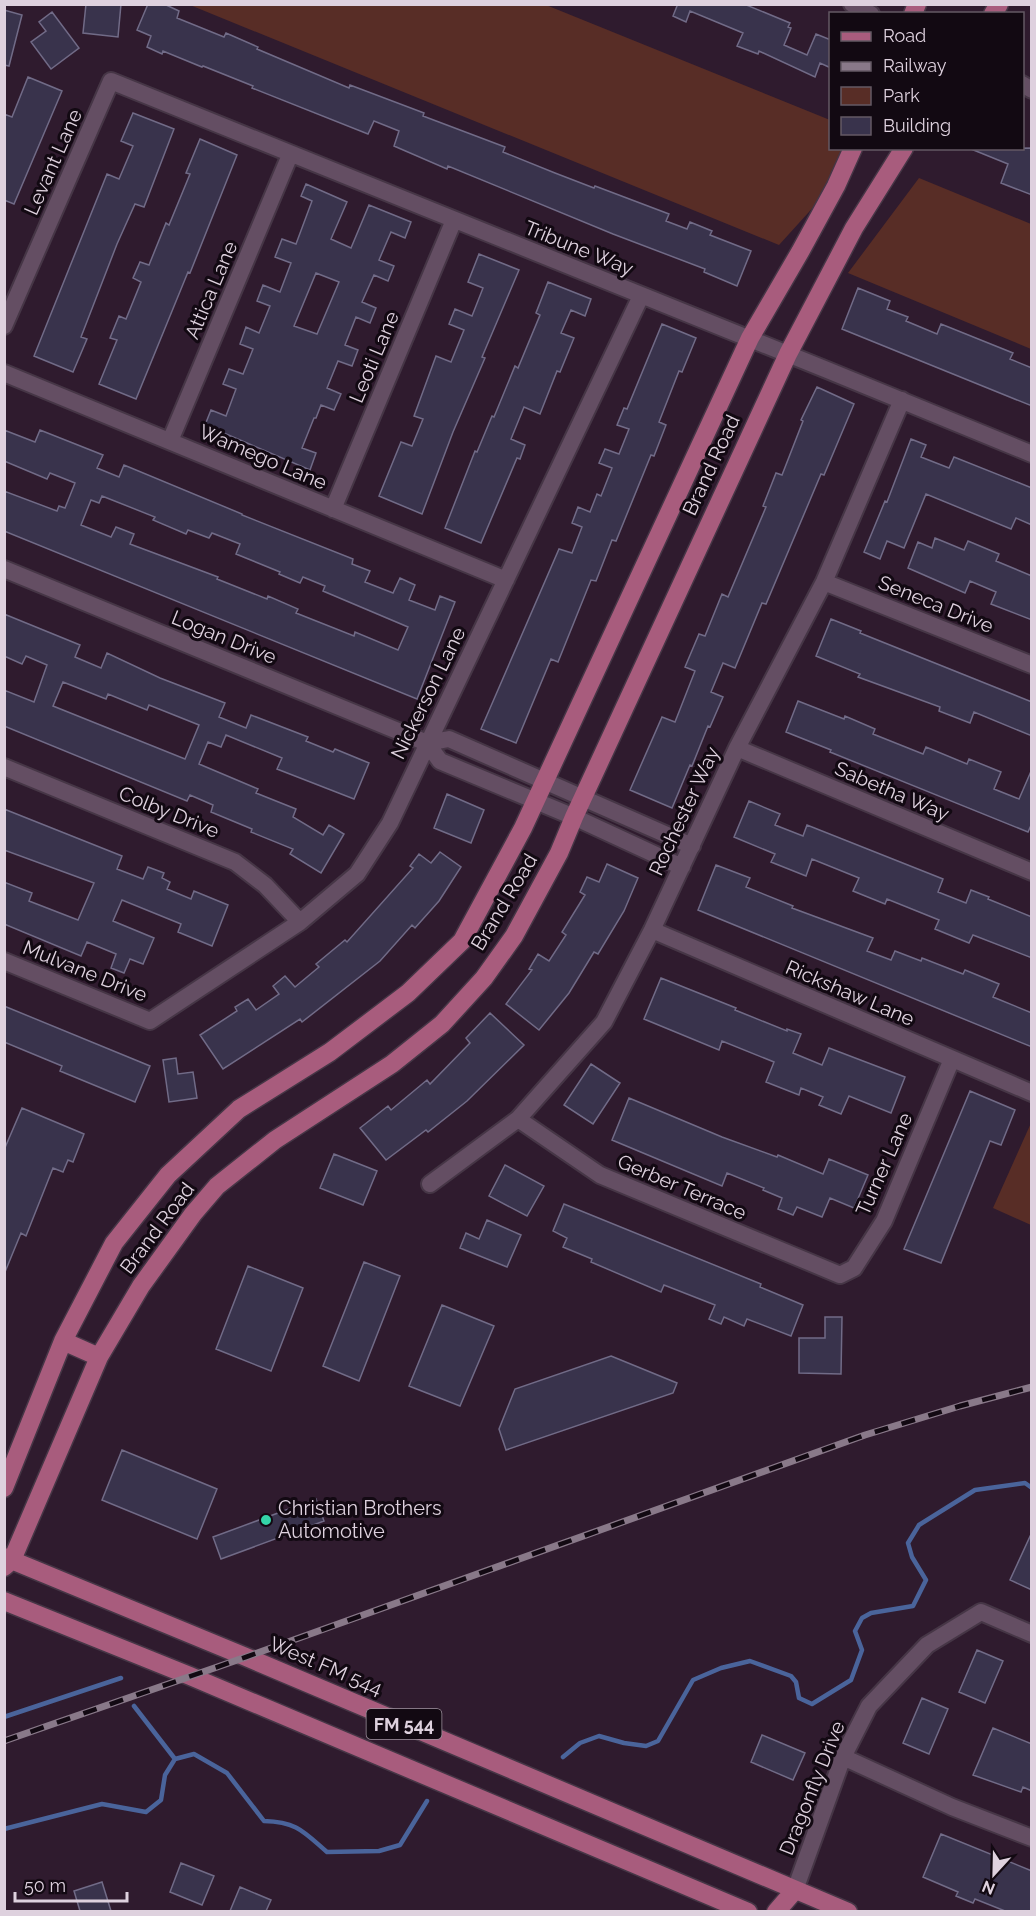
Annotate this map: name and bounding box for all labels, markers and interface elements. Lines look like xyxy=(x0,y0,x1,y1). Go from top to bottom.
legend xyxy=(829,12,1024,150)
text: Road xyxy=(883,25,926,46)
text: Railway xyxy=(883,55,947,76)
text: Park xyxy=(883,85,920,106)
street label: Levant Lane xyxy=(19,105,87,219)
text: Building xyxy=(883,115,951,136)
street label: Tribune Way xyxy=(521,215,637,281)
street label: Attica Lane xyxy=(180,237,242,342)
street label: Leoti Lane xyxy=(344,307,404,406)
street label: Brand Road xyxy=(677,411,745,519)
street label: Wamego Lane xyxy=(196,419,331,495)
street label: Seneca Drive xyxy=(875,570,997,638)
street label: Logan Drive xyxy=(168,605,280,669)
street label: Nickerson Lane xyxy=(386,623,470,763)
street label: Rochester Way xyxy=(644,743,724,879)
street label: Sabetha Way xyxy=(831,756,953,826)
street label: Colby Drive xyxy=(115,781,223,843)
street label: Brand Road xyxy=(466,849,542,955)
street label: Mulvane Drive xyxy=(19,935,151,1007)
street label: Rickshaw Lane xyxy=(782,955,918,1031)
street label: Turner Lane xyxy=(851,1108,918,1219)
street label: Gerber Terrace xyxy=(614,1149,750,1225)
street label: Brand Road xyxy=(115,1178,199,1278)
place label: Christian Brothers Automotive xyxy=(278,1496,442,1543)
marker: Christian Brothers Automotive xyxy=(259,1513,273,1527)
street label: West FM 544 xyxy=(266,1632,386,1701)
road number: FM 544 xyxy=(366,1709,442,1739)
street label: Dragonfly Drive xyxy=(774,1717,850,1859)
north arrow xyxy=(964,1844,1024,1904)
scale bar xyxy=(15,1865,128,1903)
text: 50 m xyxy=(24,1875,66,1896)
text: N xyxy=(979,1876,998,1899)

